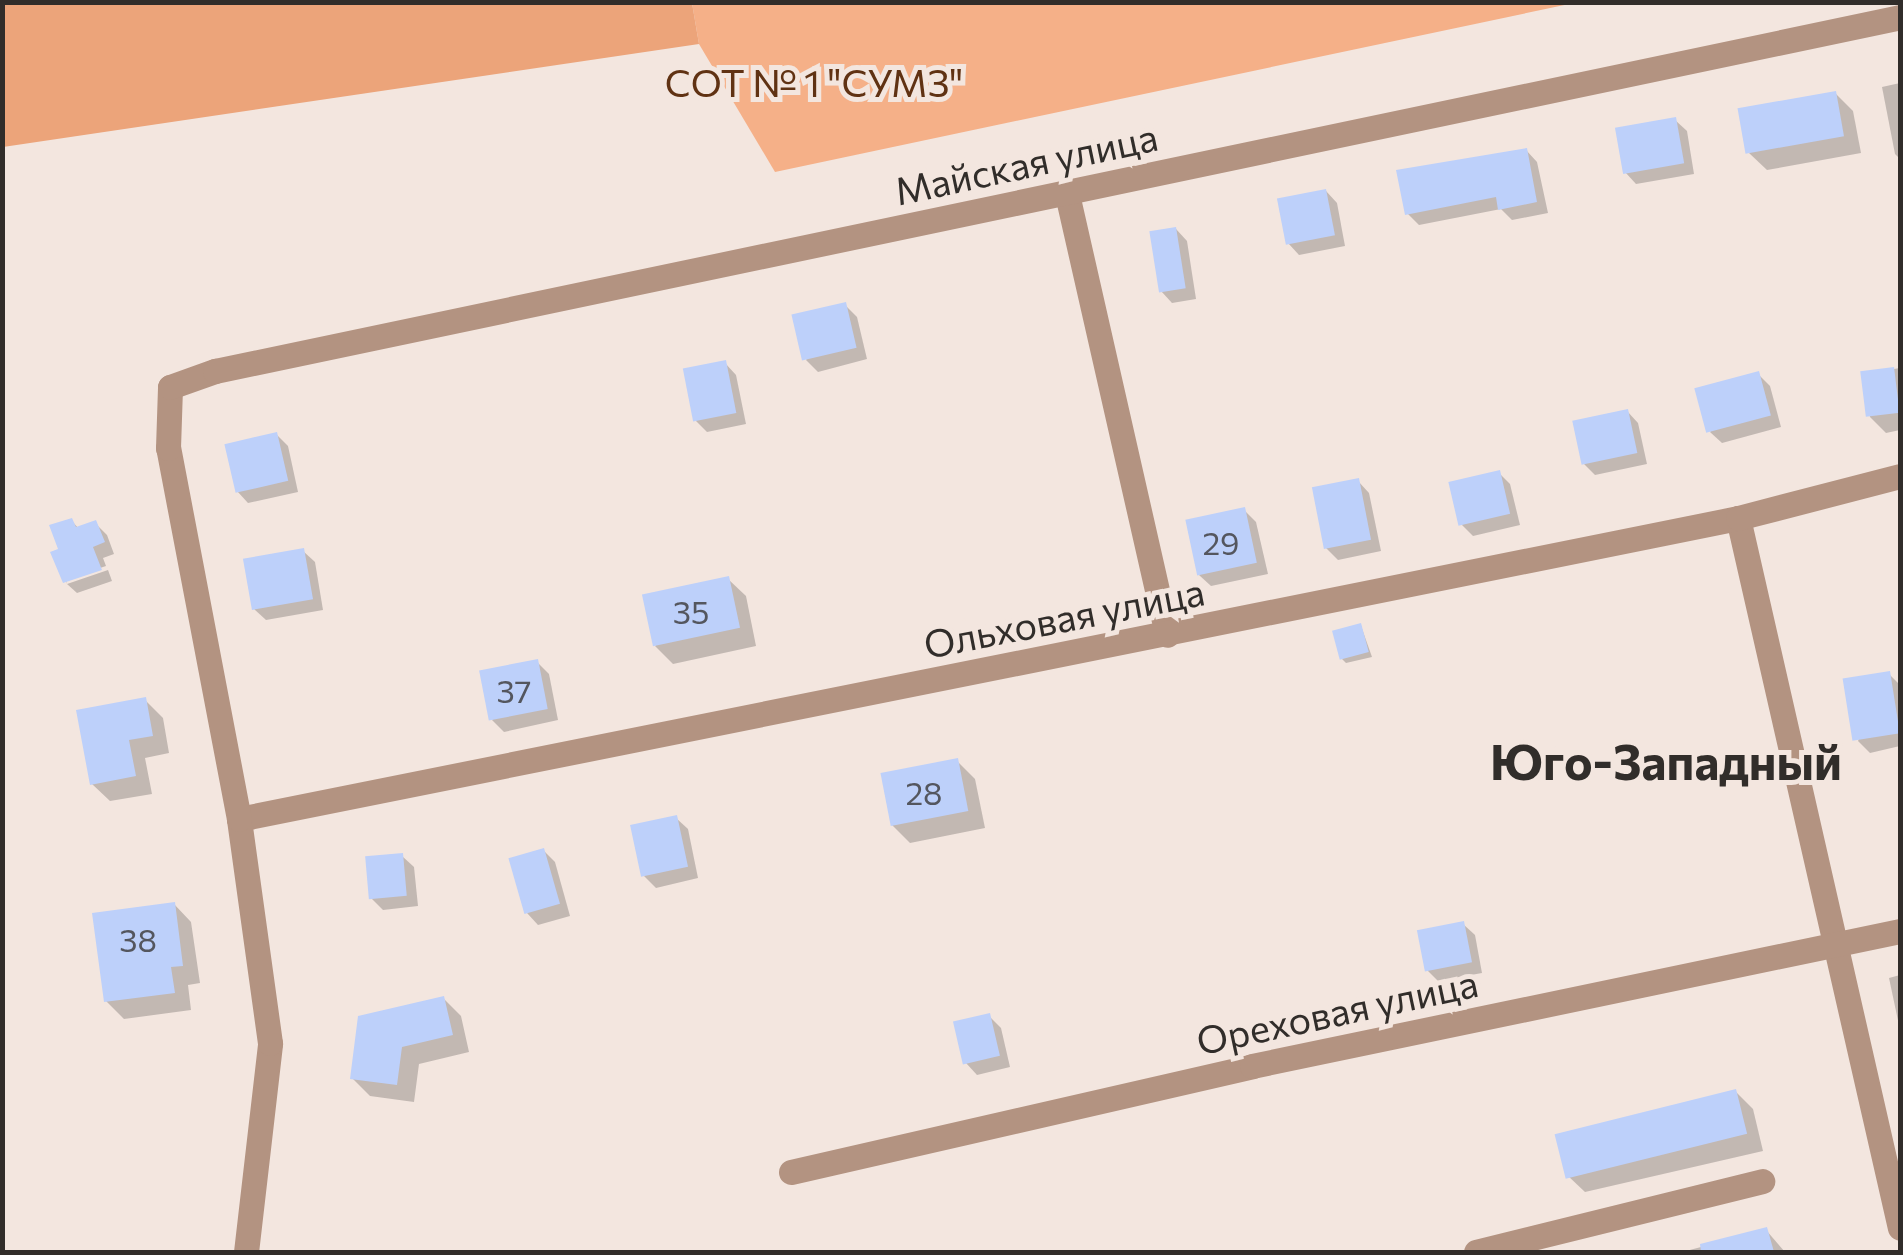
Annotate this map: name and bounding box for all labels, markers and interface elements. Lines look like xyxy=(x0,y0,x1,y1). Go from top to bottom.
park label: СОТ № 1 "СУМЗ" xyxy=(665,59,963,105)
street label: Майская улица xyxy=(890,113,1162,213)
house number: 29 xyxy=(1202,523,1240,561)
street label: Ольховая улица xyxy=(920,567,1208,667)
house number: 35 xyxy=(673,592,709,630)
house number: 37 xyxy=(496,671,532,709)
district label: Юго-Западный xyxy=(1490,732,1842,790)
house number: 28 xyxy=(905,773,943,811)
house number: 38 xyxy=(119,920,157,958)
street label: Ореховая улица xyxy=(1192,959,1482,1063)

